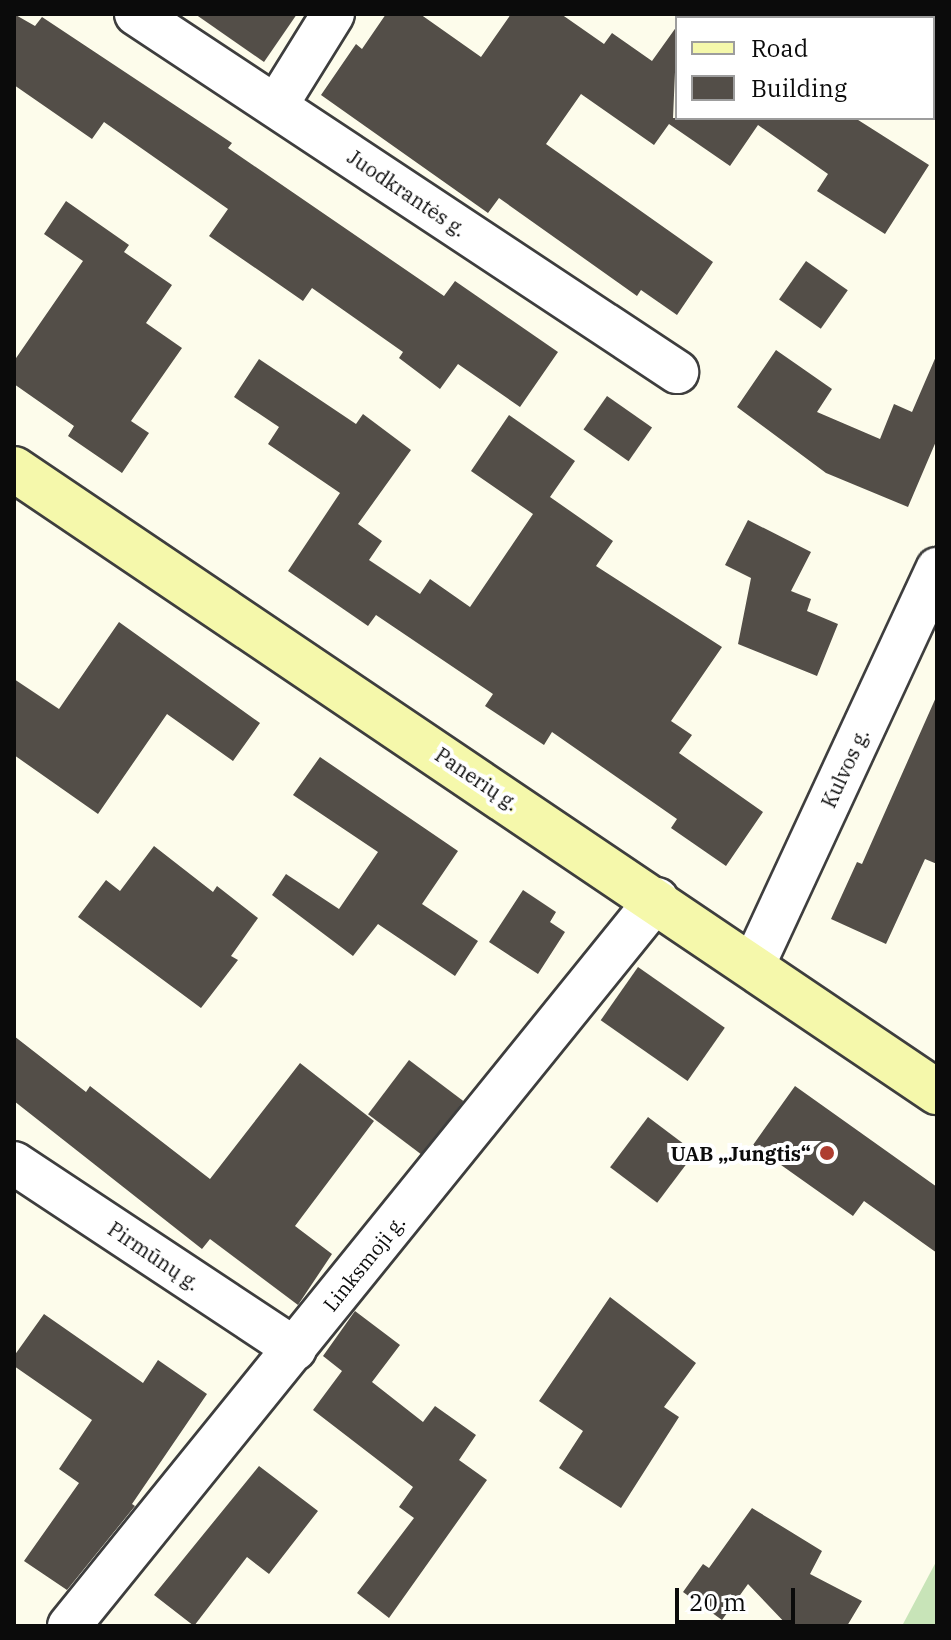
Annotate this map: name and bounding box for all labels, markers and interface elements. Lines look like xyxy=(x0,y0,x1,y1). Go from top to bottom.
legend xyxy=(675,16,935,120)
text: Road xyxy=(751,32,808,64)
text: Building xyxy=(751,72,847,104)
street label: Juodkrantės g. xyxy=(343,144,471,242)
street label: Kulvos g. xyxy=(816,725,874,811)
street label: Panerių g. xyxy=(431,742,523,816)
place label: UAB „Jungtis“ xyxy=(671,1141,811,1165)
marker: UAB „Jungtis“ xyxy=(818,1144,836,1162)
street label: Linksmoji g. xyxy=(318,1210,410,1316)
street label: Pirmūnų g. xyxy=(104,1217,204,1295)
scale bar xyxy=(679,1572,799,1622)
text: 20 m xyxy=(689,1586,746,1618)

